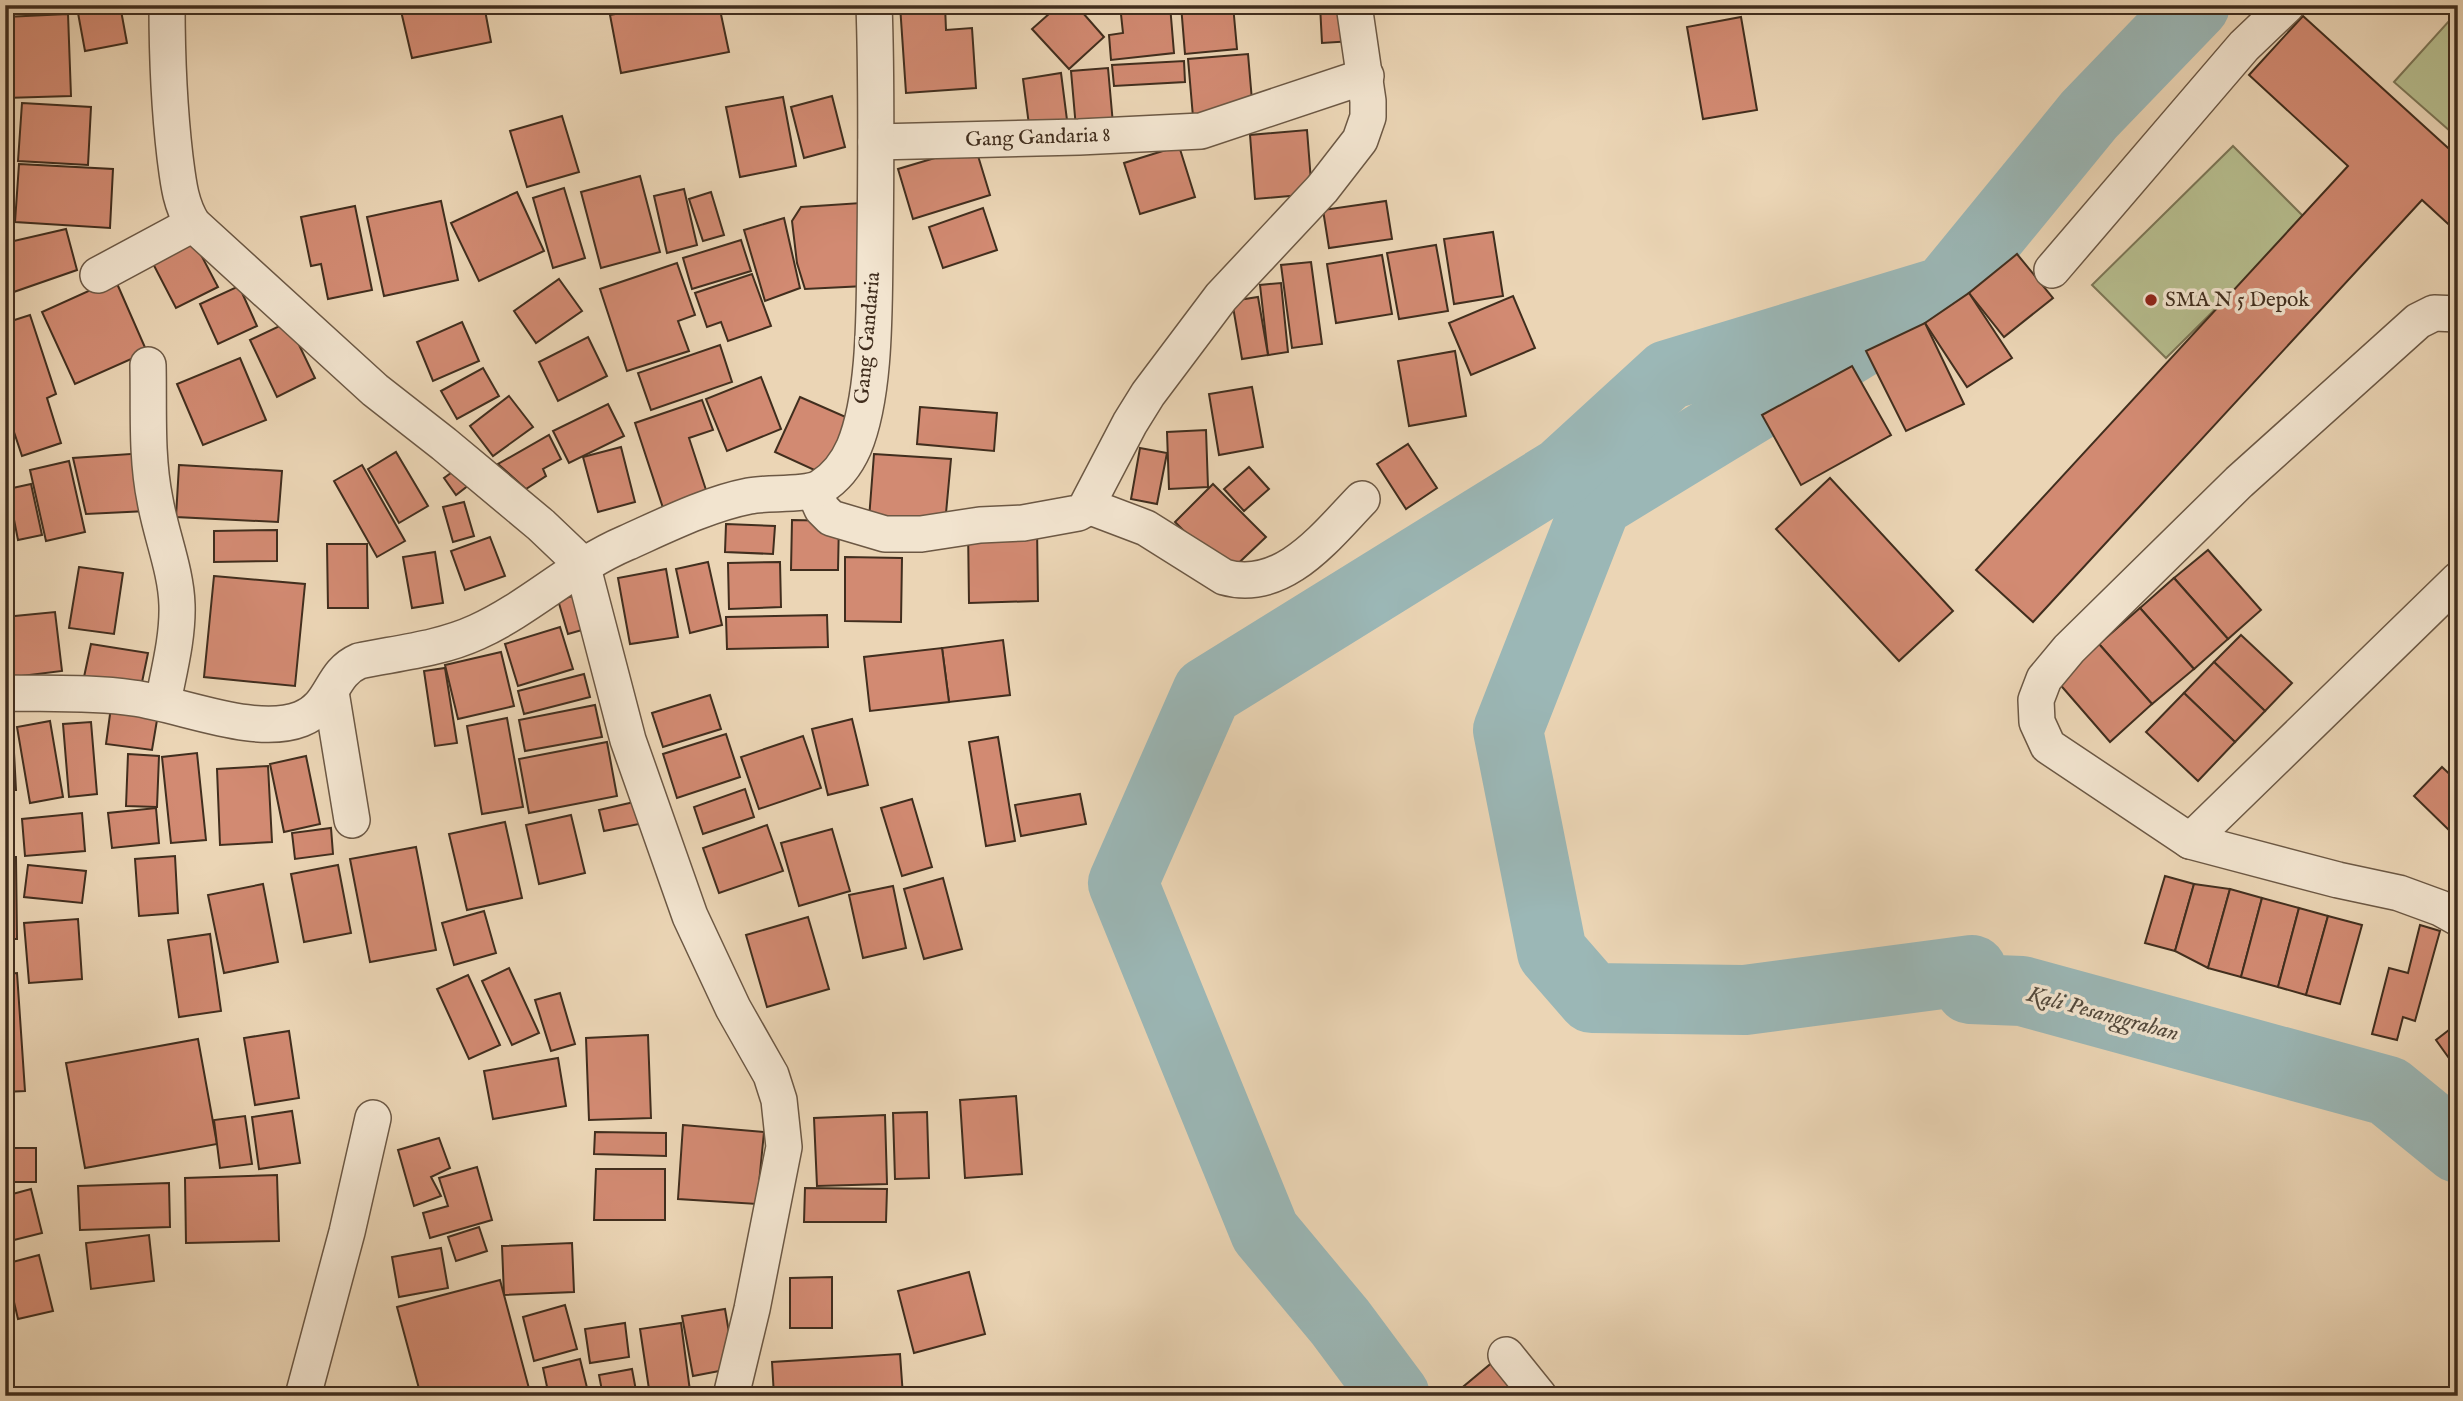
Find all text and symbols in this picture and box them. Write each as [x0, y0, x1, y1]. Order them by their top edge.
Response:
street label: Gang Gandaria 8 [965, 122, 1111, 154]
street label: Gang Gandaria [849, 270, 887, 405]
place label: SMA N 5 Depok [2165, 287, 2310, 314]
marker: SMA N 5 Depok [2143, 292, 2159, 308]
water label: Kali Pesanggrahan [2023, 980, 2182, 1049]

